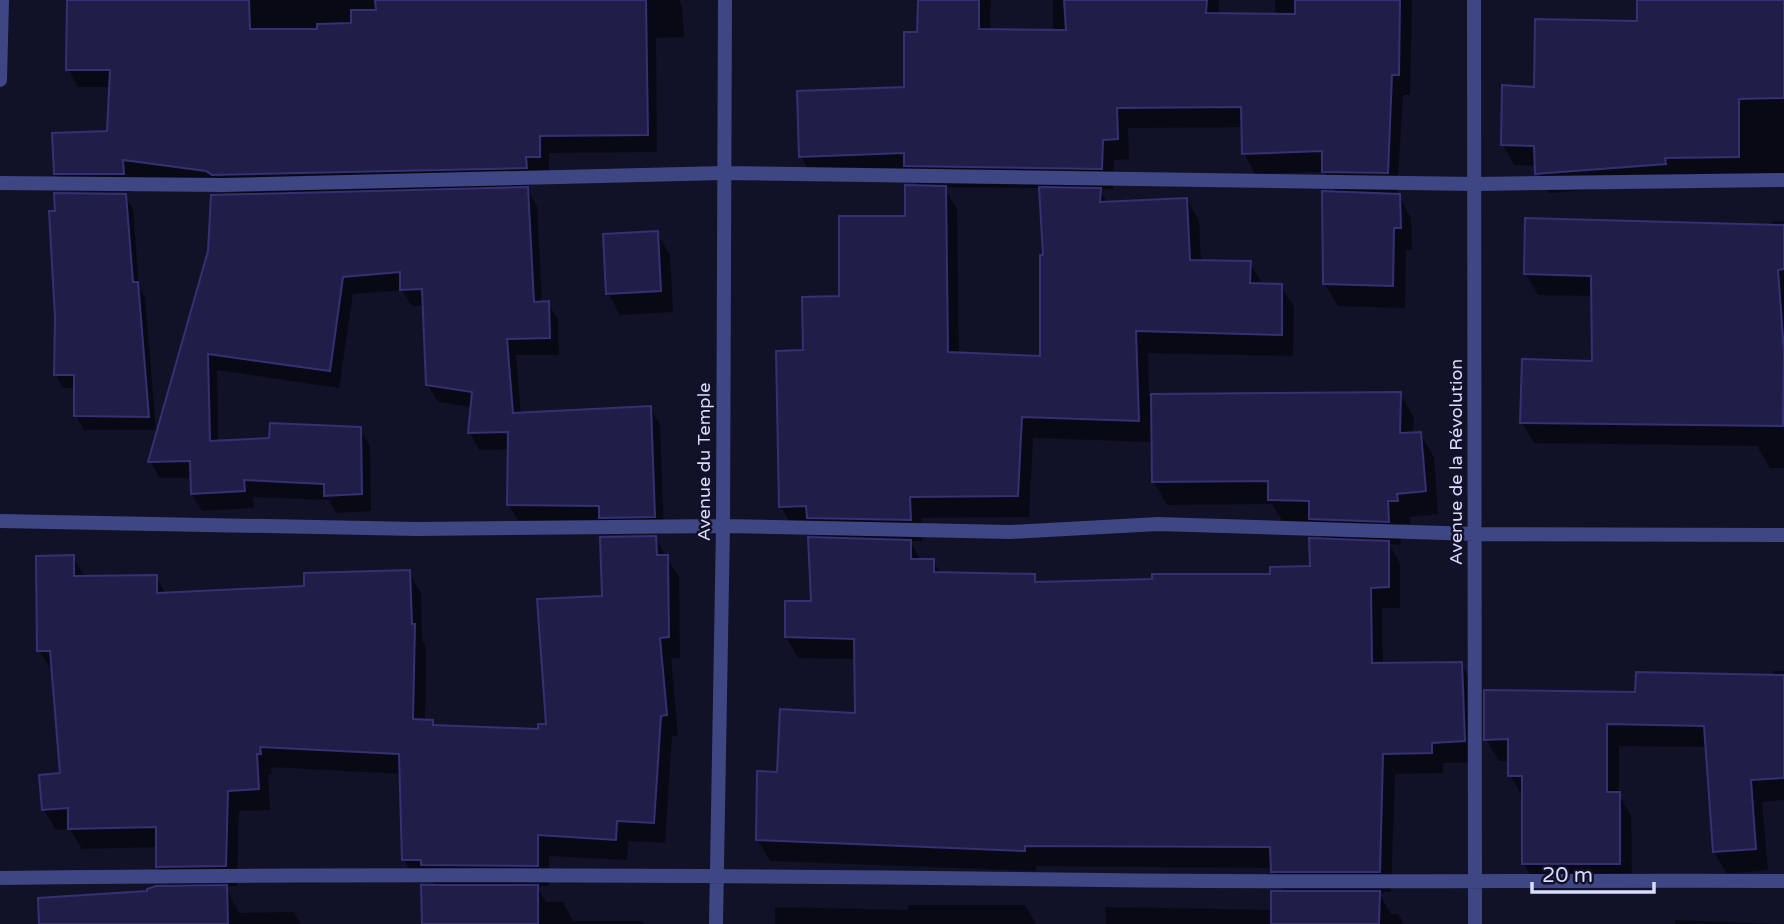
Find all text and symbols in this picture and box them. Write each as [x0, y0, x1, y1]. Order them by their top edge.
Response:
street label: Avenue de la Révolution [1445, 359, 1467, 565]
street label: Avenue du Temple [693, 383, 715, 541]
scale bar [1532, 850, 1654, 894]
text: 20 m [1542, 863, 1593, 888]

